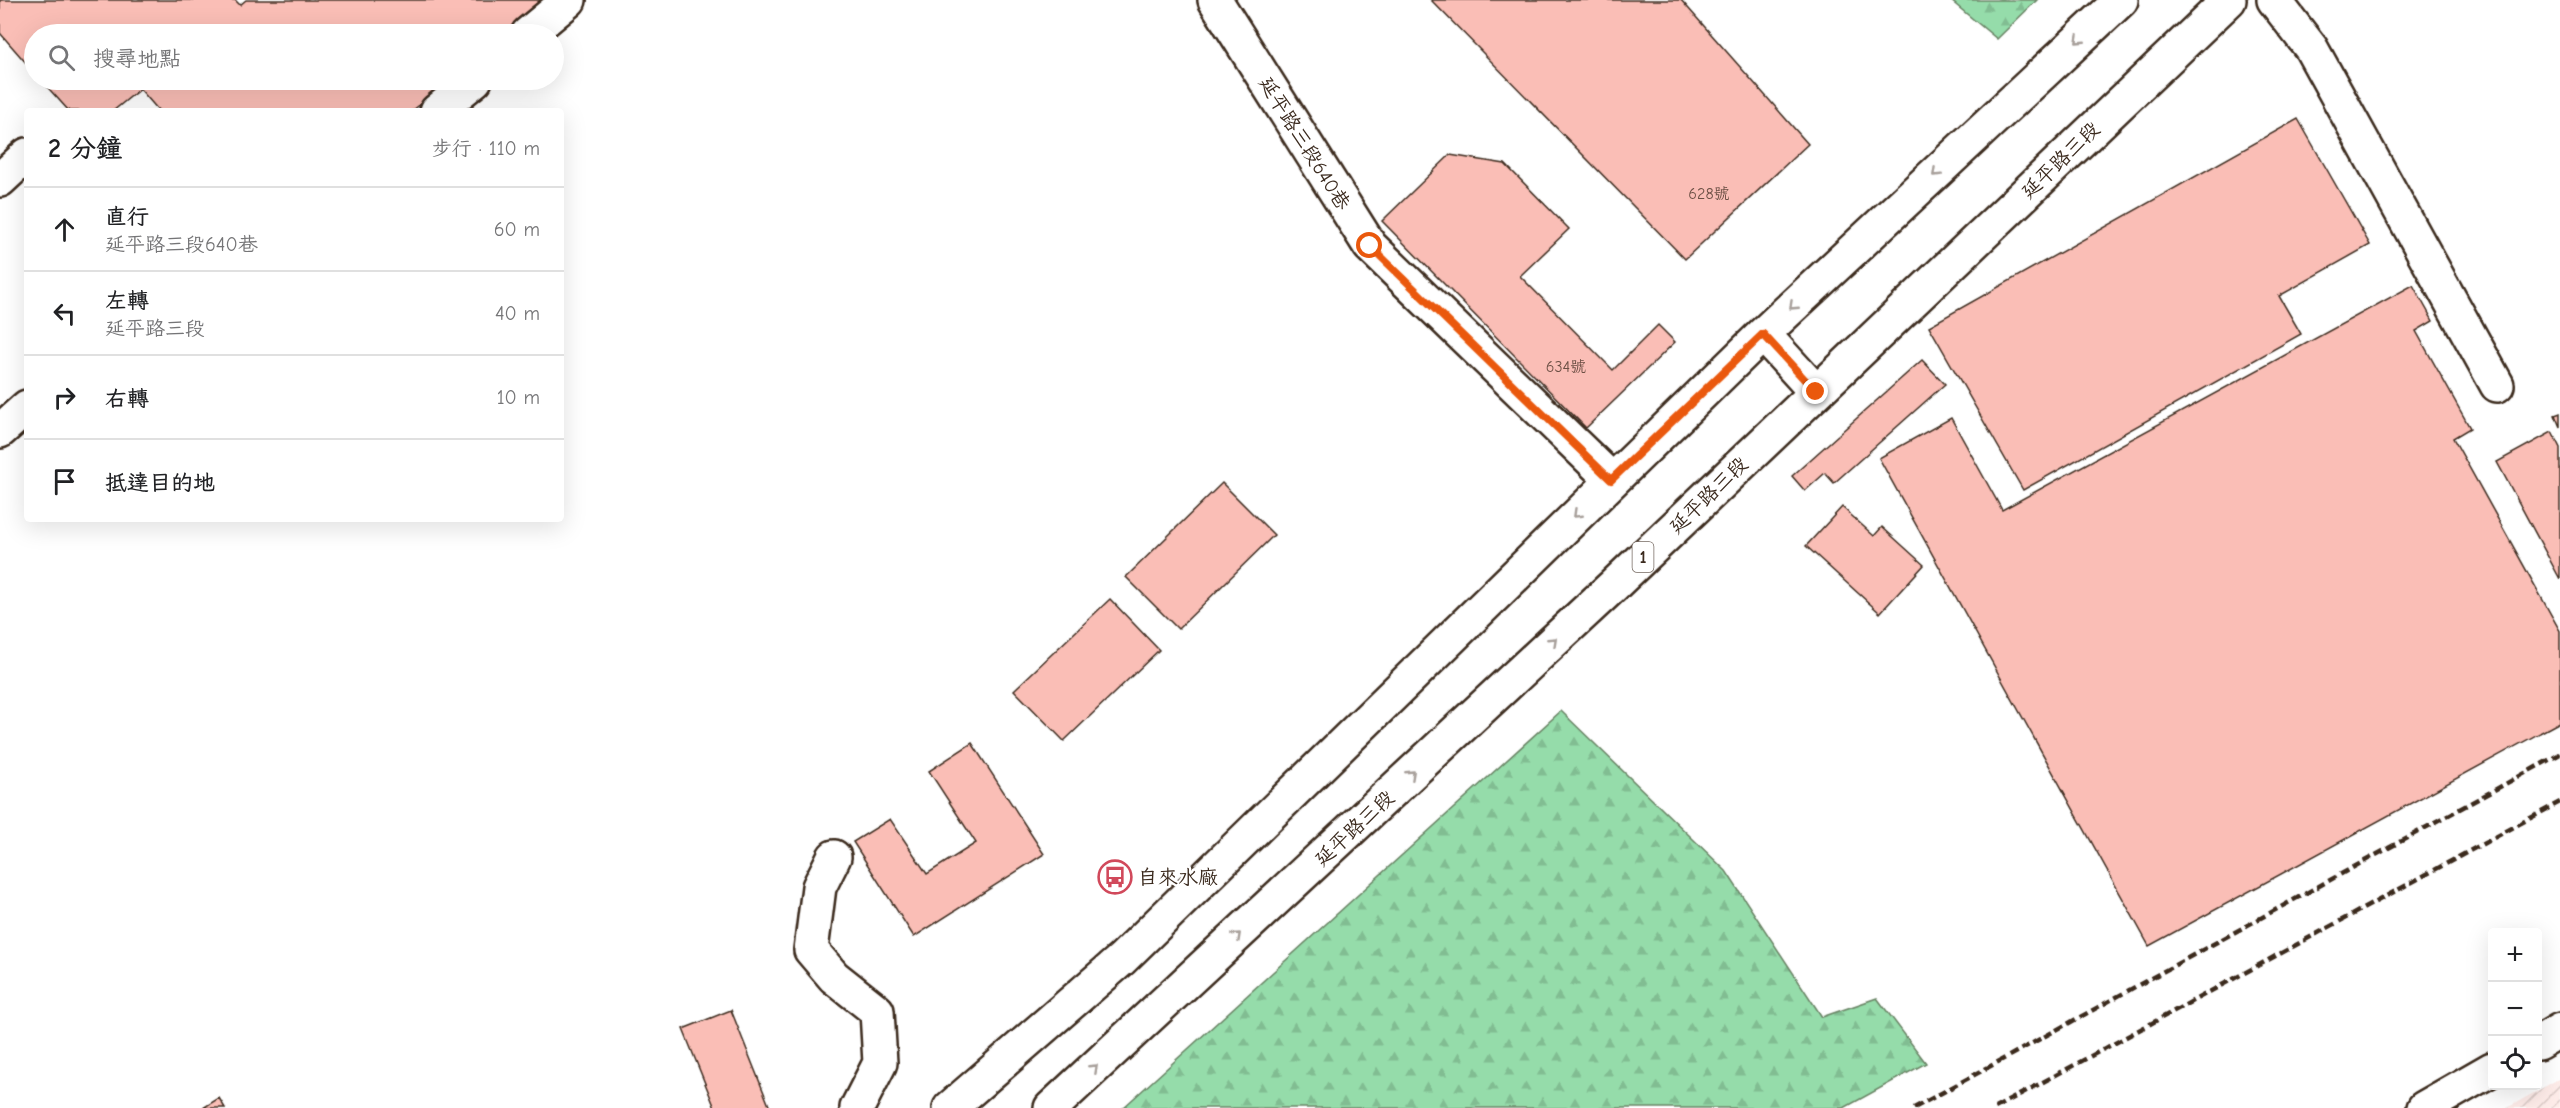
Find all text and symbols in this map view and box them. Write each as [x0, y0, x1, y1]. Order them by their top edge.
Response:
search box [24, 24, 564, 90]
one-way arrow [2075, 33, 2085, 44]
icon: search [45, 41, 78, 74]
text: 搜尋地點 [93, 46, 181, 72]
street label: 延平路三段640巷 [1254, 72, 1355, 215]
street label: 延平路三段 [2016, 117, 2104, 203]
text: 2 分鐘 [48, 134, 122, 164]
text: 步行 · 110 m [432, 137, 540, 160]
one-way arrow [1932, 166, 1943, 177]
house number: 628號 [1688, 185, 1730, 203]
text: 直行 [105, 204, 149, 230]
icon: ahead [48, 213, 81, 246]
text: 60 m [494, 218, 540, 241]
route start [1356, 232, 1382, 258]
text: 延平路三段640巷 [105, 233, 258, 256]
text: 左轉 [105, 288, 149, 314]
icon: left [48, 297, 81, 330]
one-way arrow [1790, 299, 1800, 310]
text: 40 m [495, 302, 540, 325]
text: 延平路三段 [105, 317, 205, 340]
house number: 634號 [1546, 358, 1586, 376]
route end [1802, 378, 1828, 404]
icon: right [48, 381, 81, 414]
text: 右轉 [105, 386, 149, 412]
text: 10 m [497, 386, 540, 409]
street label: 延平路三段 [1664, 452, 1752, 538]
icon: arrive [48, 465, 81, 498]
text: 抵達目的地 [105, 470, 215, 496]
one-way arrow [1573, 506, 1584, 517]
road number: 1 [1632, 542, 1654, 572]
one-way arrow [1546, 638, 1557, 649]
one-way arrow [1404, 770, 1414, 781]
street label: 延平路三段 [1310, 786, 1399, 871]
bus stop icon: 自來水廠 [1097, 859, 1133, 895]
place label: 自來水廠 [1138, 866, 1218, 889]
map controls [2488, 928, 2542, 1090]
button: + [2488, 928, 2542, 982]
one-way arrow [1231, 932, 1241, 943]
button: − [2488, 982, 2542, 1036]
button: locate [2488, 1036, 2542, 1090]
one-way arrow [1087, 1064, 1098, 1075]

